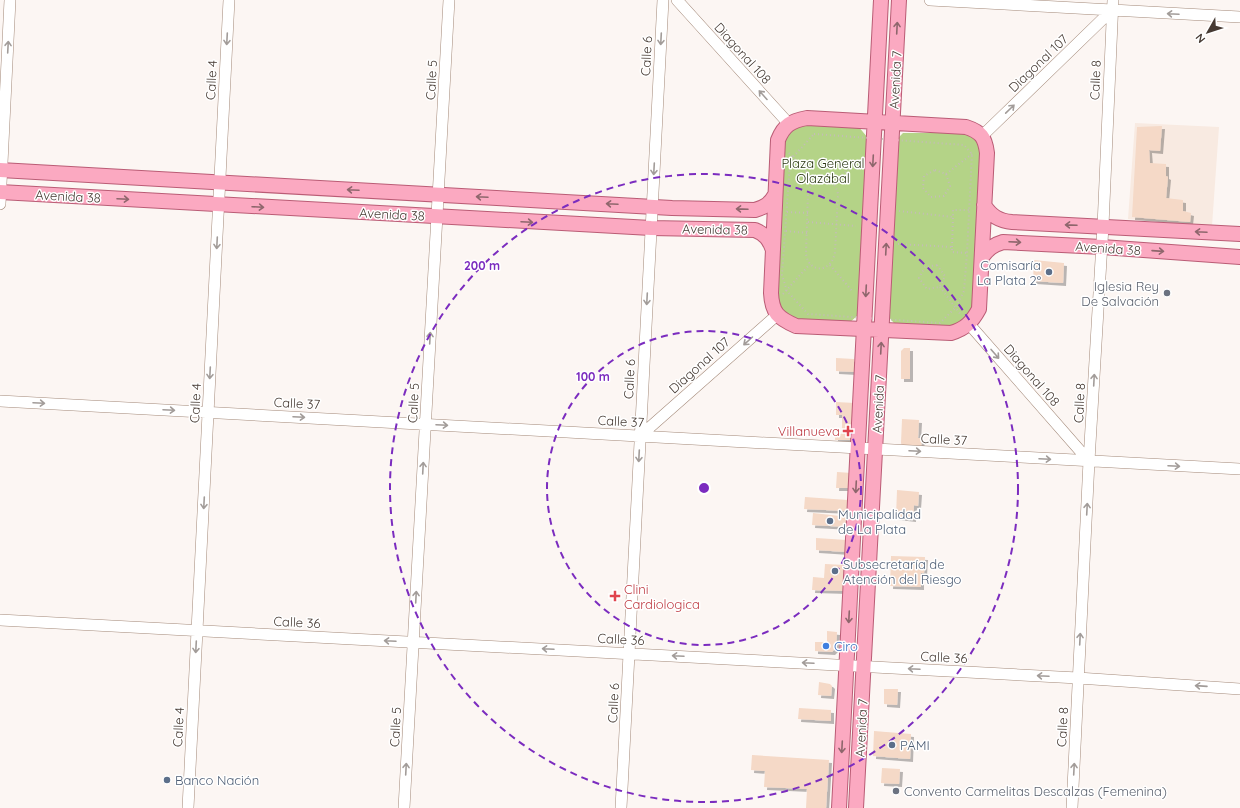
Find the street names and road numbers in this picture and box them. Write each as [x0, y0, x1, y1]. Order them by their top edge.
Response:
street label: Diagonal 108 [711, 19, 775, 87]
street label: Diagonal 107 [1005, 31, 1071, 95]
street label: Calle 6 [637, 36, 655, 76]
street label: Avenida 7 [885, 50, 905, 110]
street label: Calle 4 [202, 59, 220, 100]
street label: Calle 5 [422, 60, 440, 100]
street label: Calle 8 [1086, 60, 1104, 100]
street label: Avenida 38 [35, 186, 101, 206]
street label: Avenida 38 [359, 204, 425, 224]
street label: Avenida 38 [682, 220, 748, 238]
street label: Avenida 38 [1075, 238, 1141, 258]
street label: Diagonal 107 [665, 333, 733, 396]
street label: Diagonal 108 [1001, 341, 1063, 409]
street label: Calle 6 [620, 359, 638, 399]
street label: Avenida 7 [868, 374, 888, 434]
street label: Calle 4 [186, 382, 204, 423]
street label: Calle 5 [404, 383, 422, 423]
street label: Calle 8 [1070, 383, 1088, 423]
street label: Calle 37 [273, 394, 321, 412]
street label: Calle 37 [597, 412, 645, 430]
street label: Calle 37 [920, 430, 968, 448]
street label: Calle 36 [273, 613, 321, 631]
street label: Calle 36 [597, 630, 645, 648]
street label: Calle 36 [920, 648, 968, 666]
street label: Calle 6 [604, 683, 622, 723]
street label: Avenida 7 [851, 698, 871, 758]
street label: Calle 4 [169, 706, 187, 747]
street label: Calle 5 [386, 707, 404, 747]
street label: Calle 8 [1053, 707, 1071, 747]

